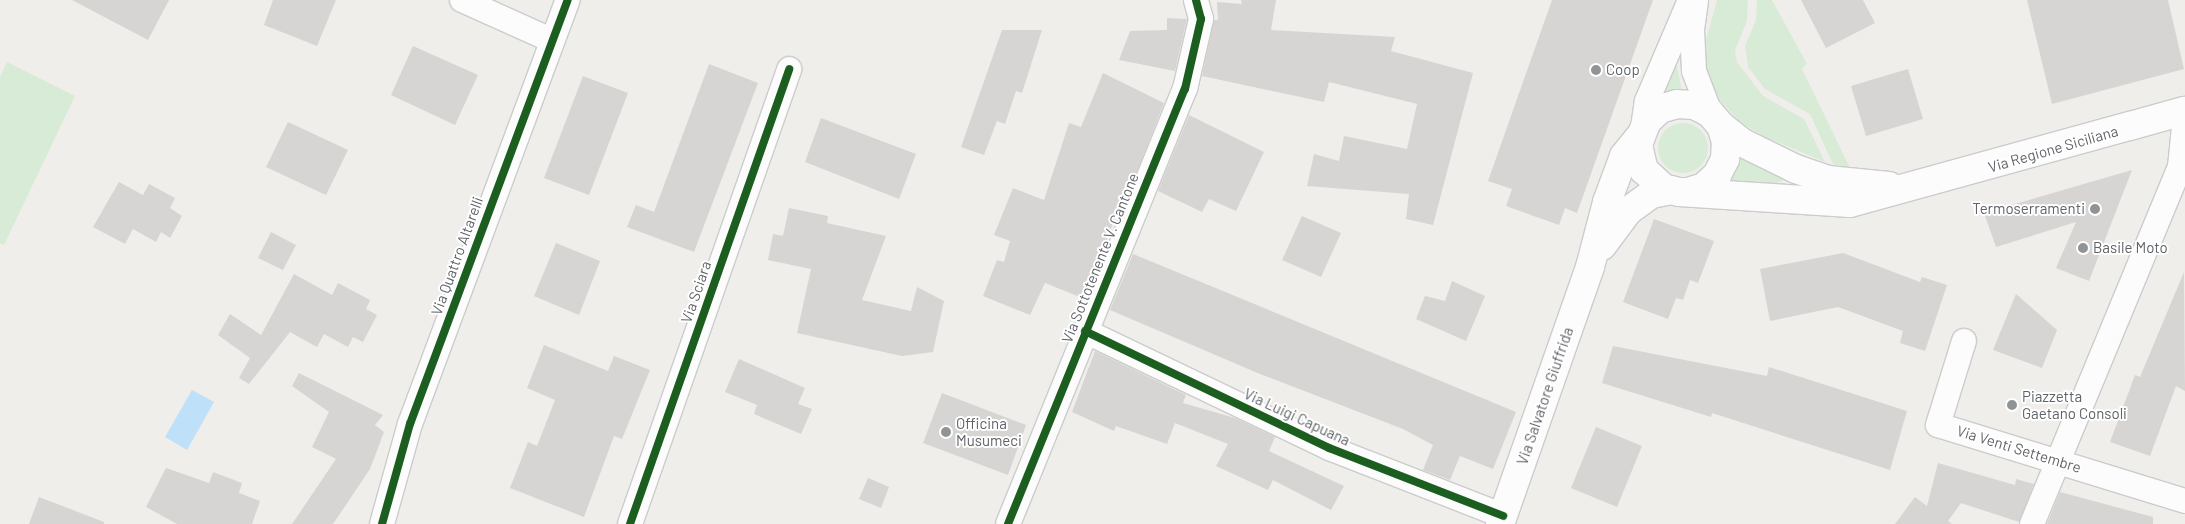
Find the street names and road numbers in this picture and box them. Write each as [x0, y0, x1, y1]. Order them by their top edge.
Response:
street label: Via Regione Siciliana [1986, 122, 2120, 176]
street label: Via Sottotenente V. Cantone [1058, 170, 1142, 346]
street label: Via Quattro Altarelli [427, 194, 487, 318]
street label: Via Sciara [677, 259, 715, 325]
street label: Via Salvatore Giuffrida [1513, 325, 1577, 467]
street label: Via Luigi Capuana [1241, 385, 1353, 449]
street label: Via Venti Settembre [1955, 422, 2083, 476]

